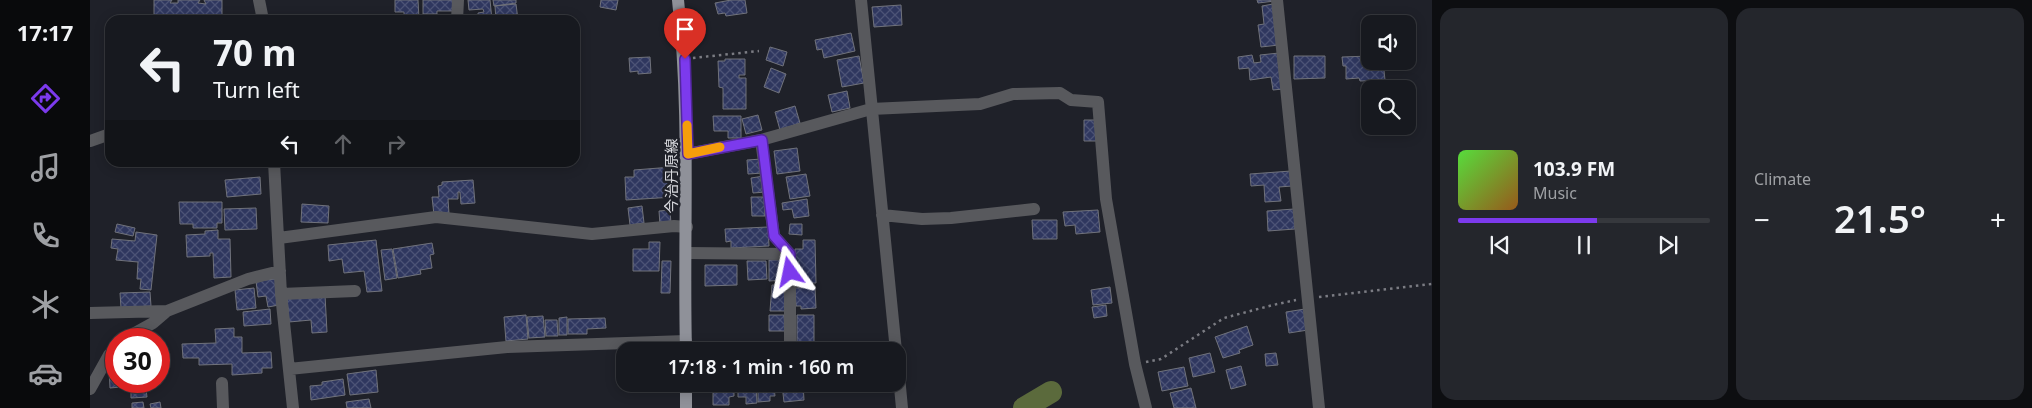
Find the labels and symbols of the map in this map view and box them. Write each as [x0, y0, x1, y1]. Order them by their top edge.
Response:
pin [664, 8, 706, 59]
street label: 今治丹原線 [661, 138, 681, 214]
position arrow [763, 245, 815, 297]
speed limit sign: 30 [105, 328, 170, 393]

